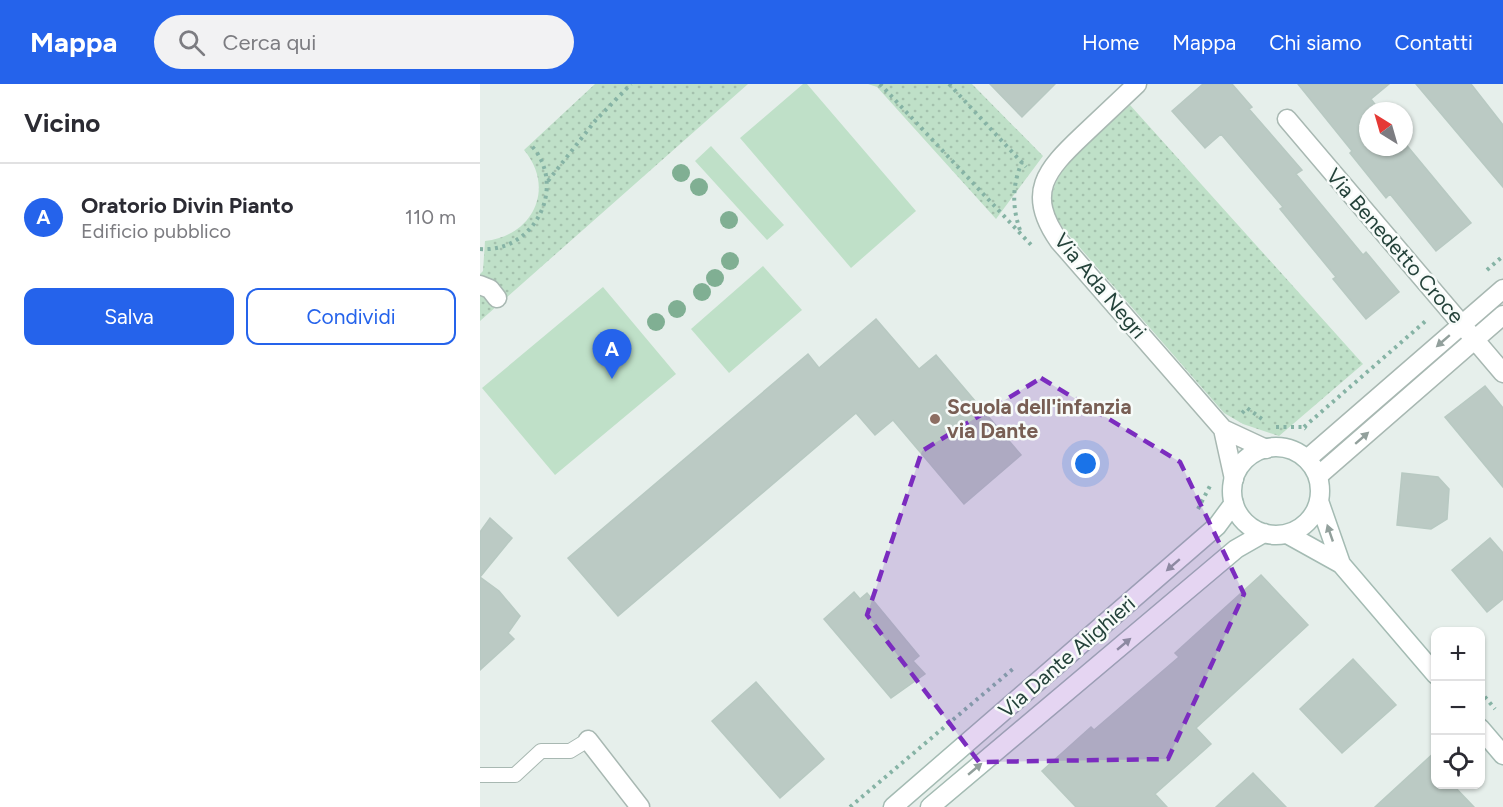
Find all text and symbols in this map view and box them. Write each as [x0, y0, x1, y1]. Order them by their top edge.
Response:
search box [154, 15, 574, 69]
text: Mappa [30, 25, 118, 59]
icon: search [175, 26, 208, 59]
text: Cerca qui [223, 29, 316, 56]
text: Home [1082, 30, 1139, 55]
text: Mappa [1172, 30, 1236, 55]
text: Chi siamo [1269, 30, 1362, 55]
text: Contatti [1395, 30, 1473, 55]
north arrow [1359, 102, 1413, 156]
text: Vicino [24, 107, 100, 139]
street label: Via Benedetto Croce [1321, 163, 1469, 328]
text: Oratorio Divin Pianto [81, 192, 294, 219]
text: A [36, 205, 51, 229]
text: 110 m [405, 205, 456, 229]
text: Edificio pubblico [81, 219, 231, 243]
street label: Via Ada Negri [1049, 228, 1152, 343]
button: Salva [24, 288, 234, 345]
button: Condividi [246, 288, 456, 345]
pin: A [592, 330, 632, 379]
one-way arrow [1436, 334, 1451, 347]
place label: Scuola dell'infanzia via Dante [947, 394, 1132, 443]
marker: Scuola dell'infanzia via Dante [928, 412, 942, 426]
one-way arrow [1354, 432, 1369, 445]
your location [1071, 449, 1100, 478]
one-way arrow [1325, 524, 1335, 542]
one-way arrow [1166, 558, 1181, 571]
street label: Via Dante Alighieri [993, 591, 1140, 723]
map controls [1431, 627, 1485, 789]
button: + [1431, 627, 1485, 681]
one-way arrow [1116, 637, 1132, 650]
button: − [1431, 681, 1485, 735]
button: locate [1431, 735, 1485, 789]
one-way arrow [967, 763, 983, 776]

